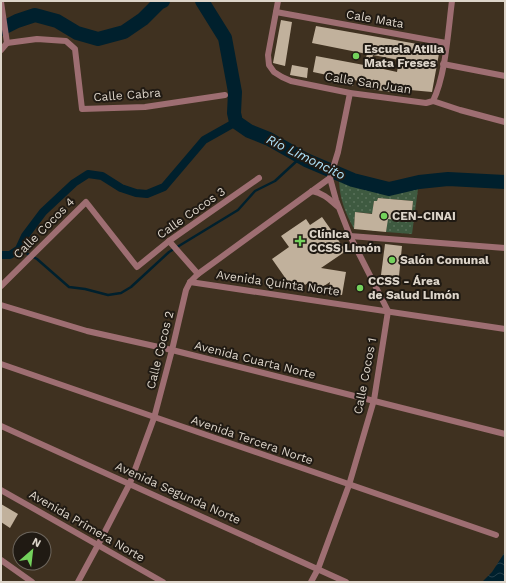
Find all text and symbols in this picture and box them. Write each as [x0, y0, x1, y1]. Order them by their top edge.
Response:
street label: Cale Mata [345, 7, 405, 31]
place label: Escuela Atilia Mata Freses [364, 42, 444, 70]
marker: Escuela Atilia Mata Freses [351, 51, 361, 61]
street label: Calle San Juan [324, 69, 412, 97]
street label: Calle Cabra [93, 86, 161, 104]
water label: Río Limoncito [264, 132, 348, 182]
street label: Calle Cocos 3 [154, 184, 228, 242]
street label: Calle Cocos 4 [11, 195, 77, 261]
place label: CEN-CINAI [392, 209, 456, 223]
marker: CEN-CINAI [379, 211, 389, 221]
place label: Clínica CCSS Limón [309, 227, 381, 255]
marker: Clínica CCSS Limón [294, 235, 306, 247]
place label: Salón Comunal [400, 253, 489, 267]
marker: Salón Comunal [387, 255, 397, 265]
street label: Avenida Quinta Norte [215, 267, 341, 299]
place label: CCSS - Área de Salud Limón [368, 274, 460, 302]
marker: CCSS - Área de Salud Limón [355, 283, 365, 293]
street label: Calle Cocos 2 [144, 309, 176, 391]
street label: Calle Cocos 1 [351, 337, 379, 415]
street label: Avenida Cuarta Norte [193, 338, 317, 382]
street label: Avenida Tercera Norte [189, 413, 315, 467]
street label: Avenida Segunda Norte [113, 459, 243, 527]
street label: Avenida Primera Norte [26, 487, 148, 565]
north arrow [12, 531, 52, 571]

